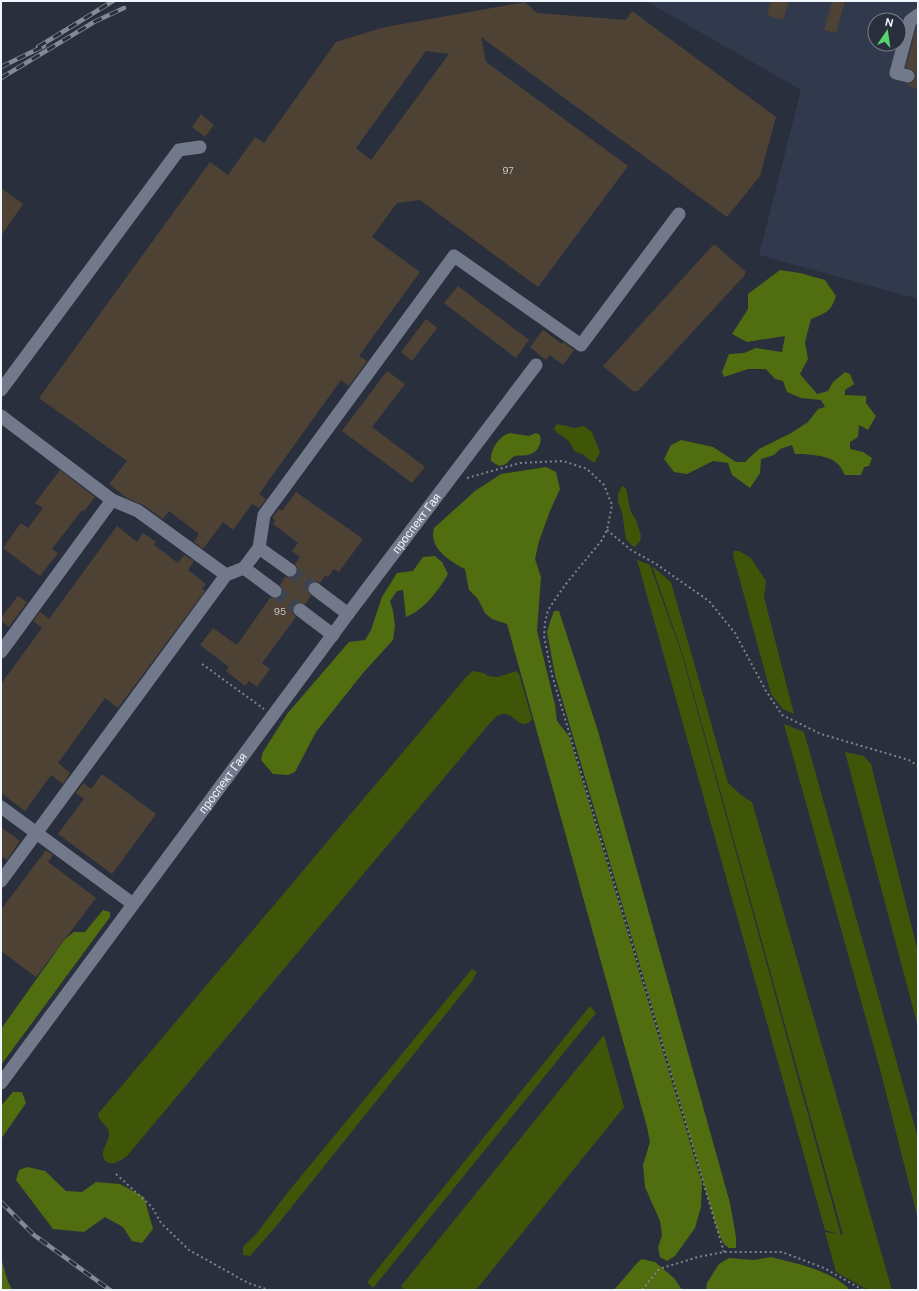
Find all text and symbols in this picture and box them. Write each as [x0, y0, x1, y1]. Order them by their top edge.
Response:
north arrow [867, 12, 907, 52]
text: N [884, 15, 895, 30]
house number: 97 [502, 164, 514, 177]
street label: проспект Гая [388, 490, 445, 557]
house number: 95 [274, 605, 286, 618]
street label: проспект Гая [195, 749, 251, 817]

